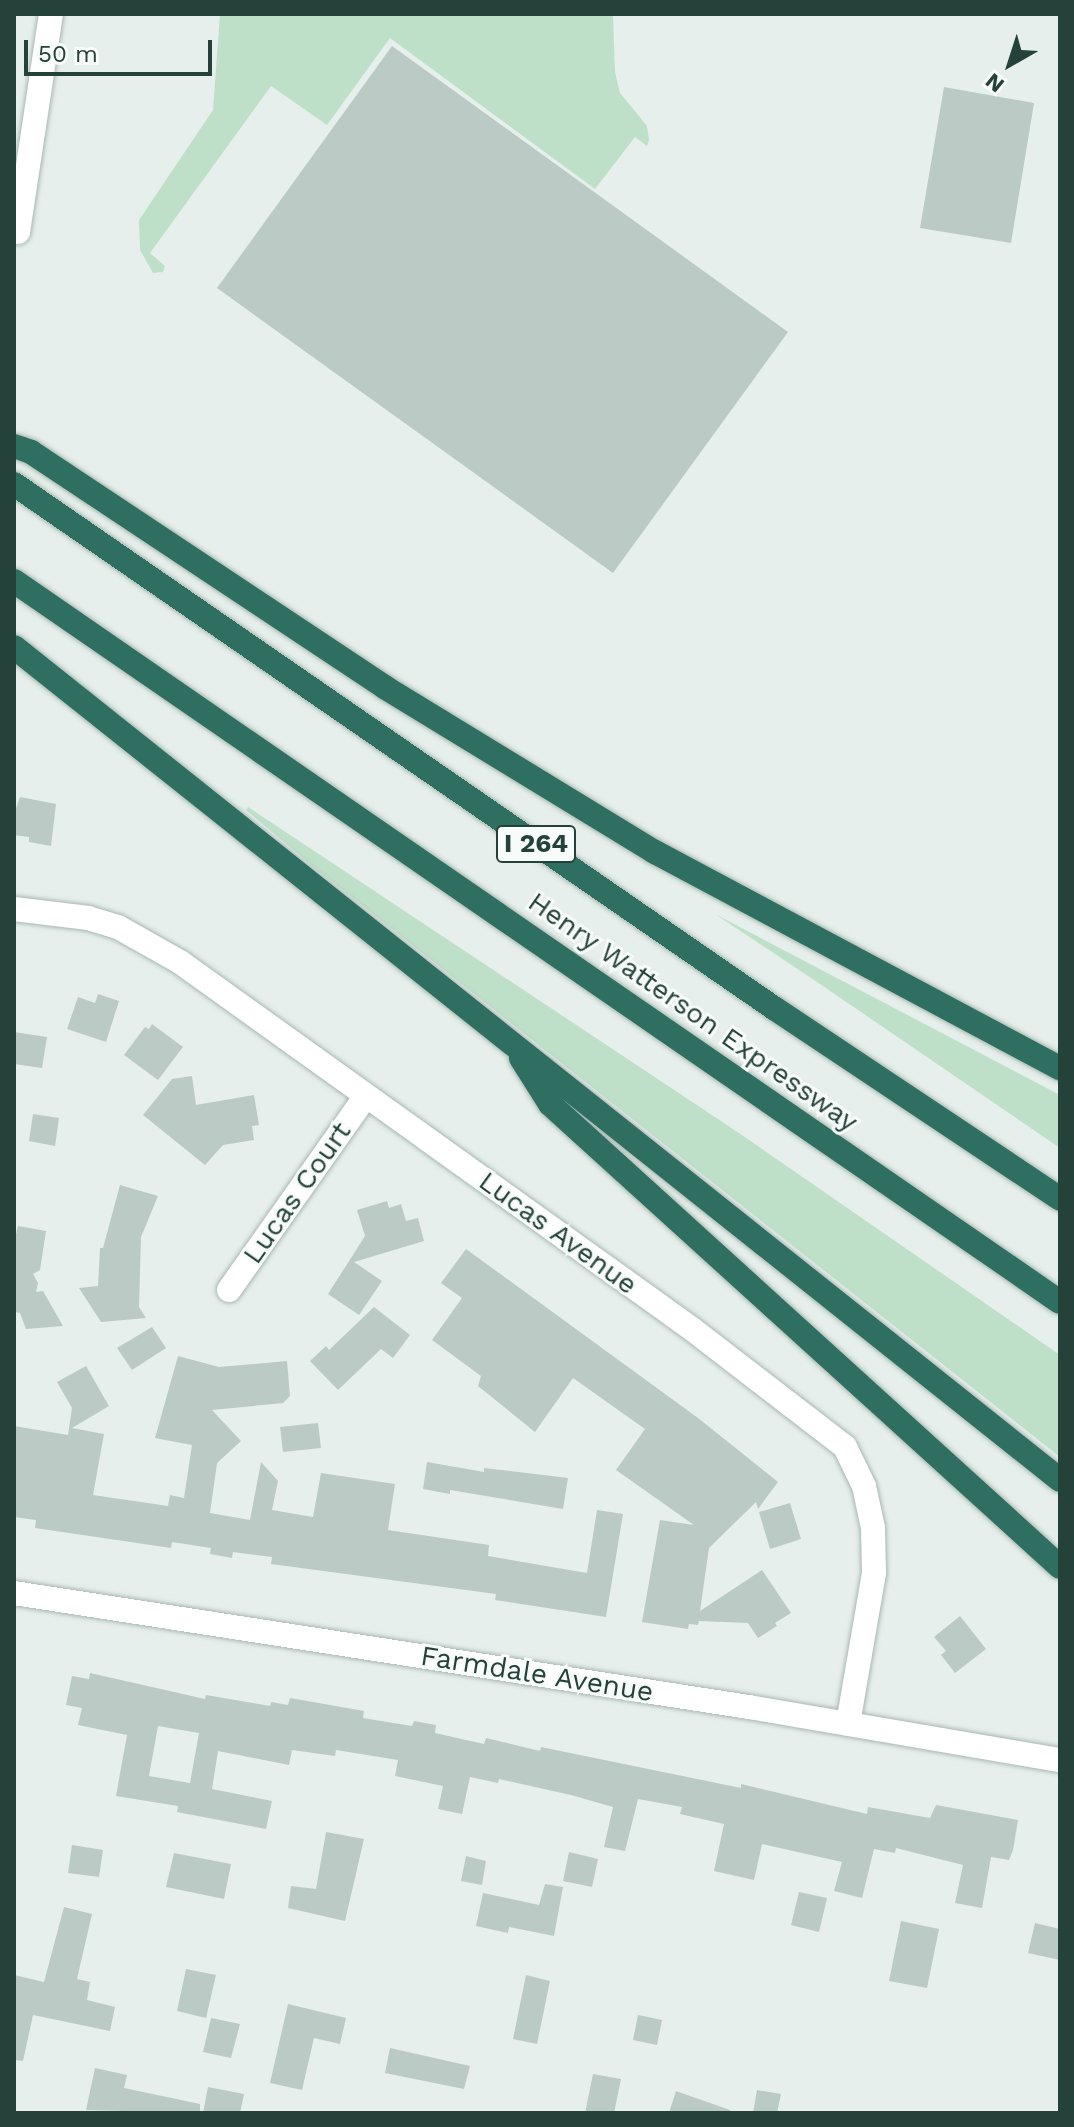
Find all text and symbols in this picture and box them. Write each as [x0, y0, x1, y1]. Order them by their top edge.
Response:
scale bar [28, 24, 216, 74]
north arrow [970, 24, 1050, 104]
text: 50 m [38, 40, 98, 68]
text: N [980, 68, 1009, 98]
road number: I 264 [494, 822, 578, 866]
street label: Henry Watterson Expressway [521, 885, 865, 1139]
street label: Lucas Court [236, 1116, 358, 1270]
street label: Lucas Avenue [472, 1164, 644, 1302]
street label: Farmdale Avenue [418, 1639, 656, 1709]

